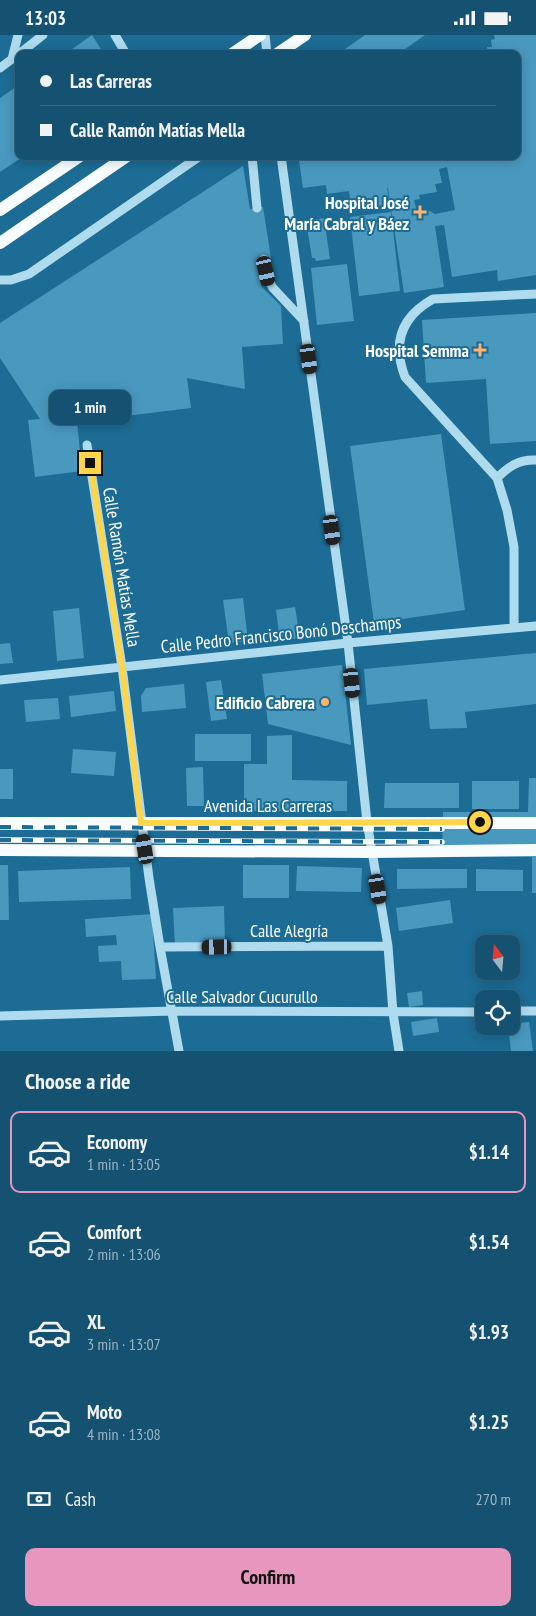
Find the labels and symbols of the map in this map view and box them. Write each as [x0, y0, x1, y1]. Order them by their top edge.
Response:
place label: Hospital José María Cabral y Báez [284, 191, 409, 235]
marker: Hospital José María Cabral y Báez [413, 205, 427, 219]
car [255, 255, 276, 287]
place label: Hospital Semma [365, 339, 469, 362]
car [299, 343, 318, 375]
marker: Hospital Semma [473, 343, 487, 357]
callout: 1 min [49, 391, 131, 425]
route end [79, 452, 101, 474]
street label: Calle Ramón Matías Mella [98, 486, 146, 648]
car [322, 514, 341, 546]
street label: Calle Pedro Francisco Bonó Deschamps [160, 610, 402, 658]
car [342, 667, 361, 699]
place label: Edificio Cabrera [216, 691, 315, 714]
marker: Edificio Cabrera [319, 696, 331, 708]
street label: Avenida Las Carreras [204, 794, 332, 817]
route start [469, 811, 491, 833]
car [135, 833, 154, 865]
car [368, 873, 387, 905]
street label: Calle Alegría [250, 919, 328, 942]
north arrow [475, 935, 520, 980]
car [201, 939, 232, 955]
street label: Calle Salvador Cucurullo [166, 985, 318, 1008]

